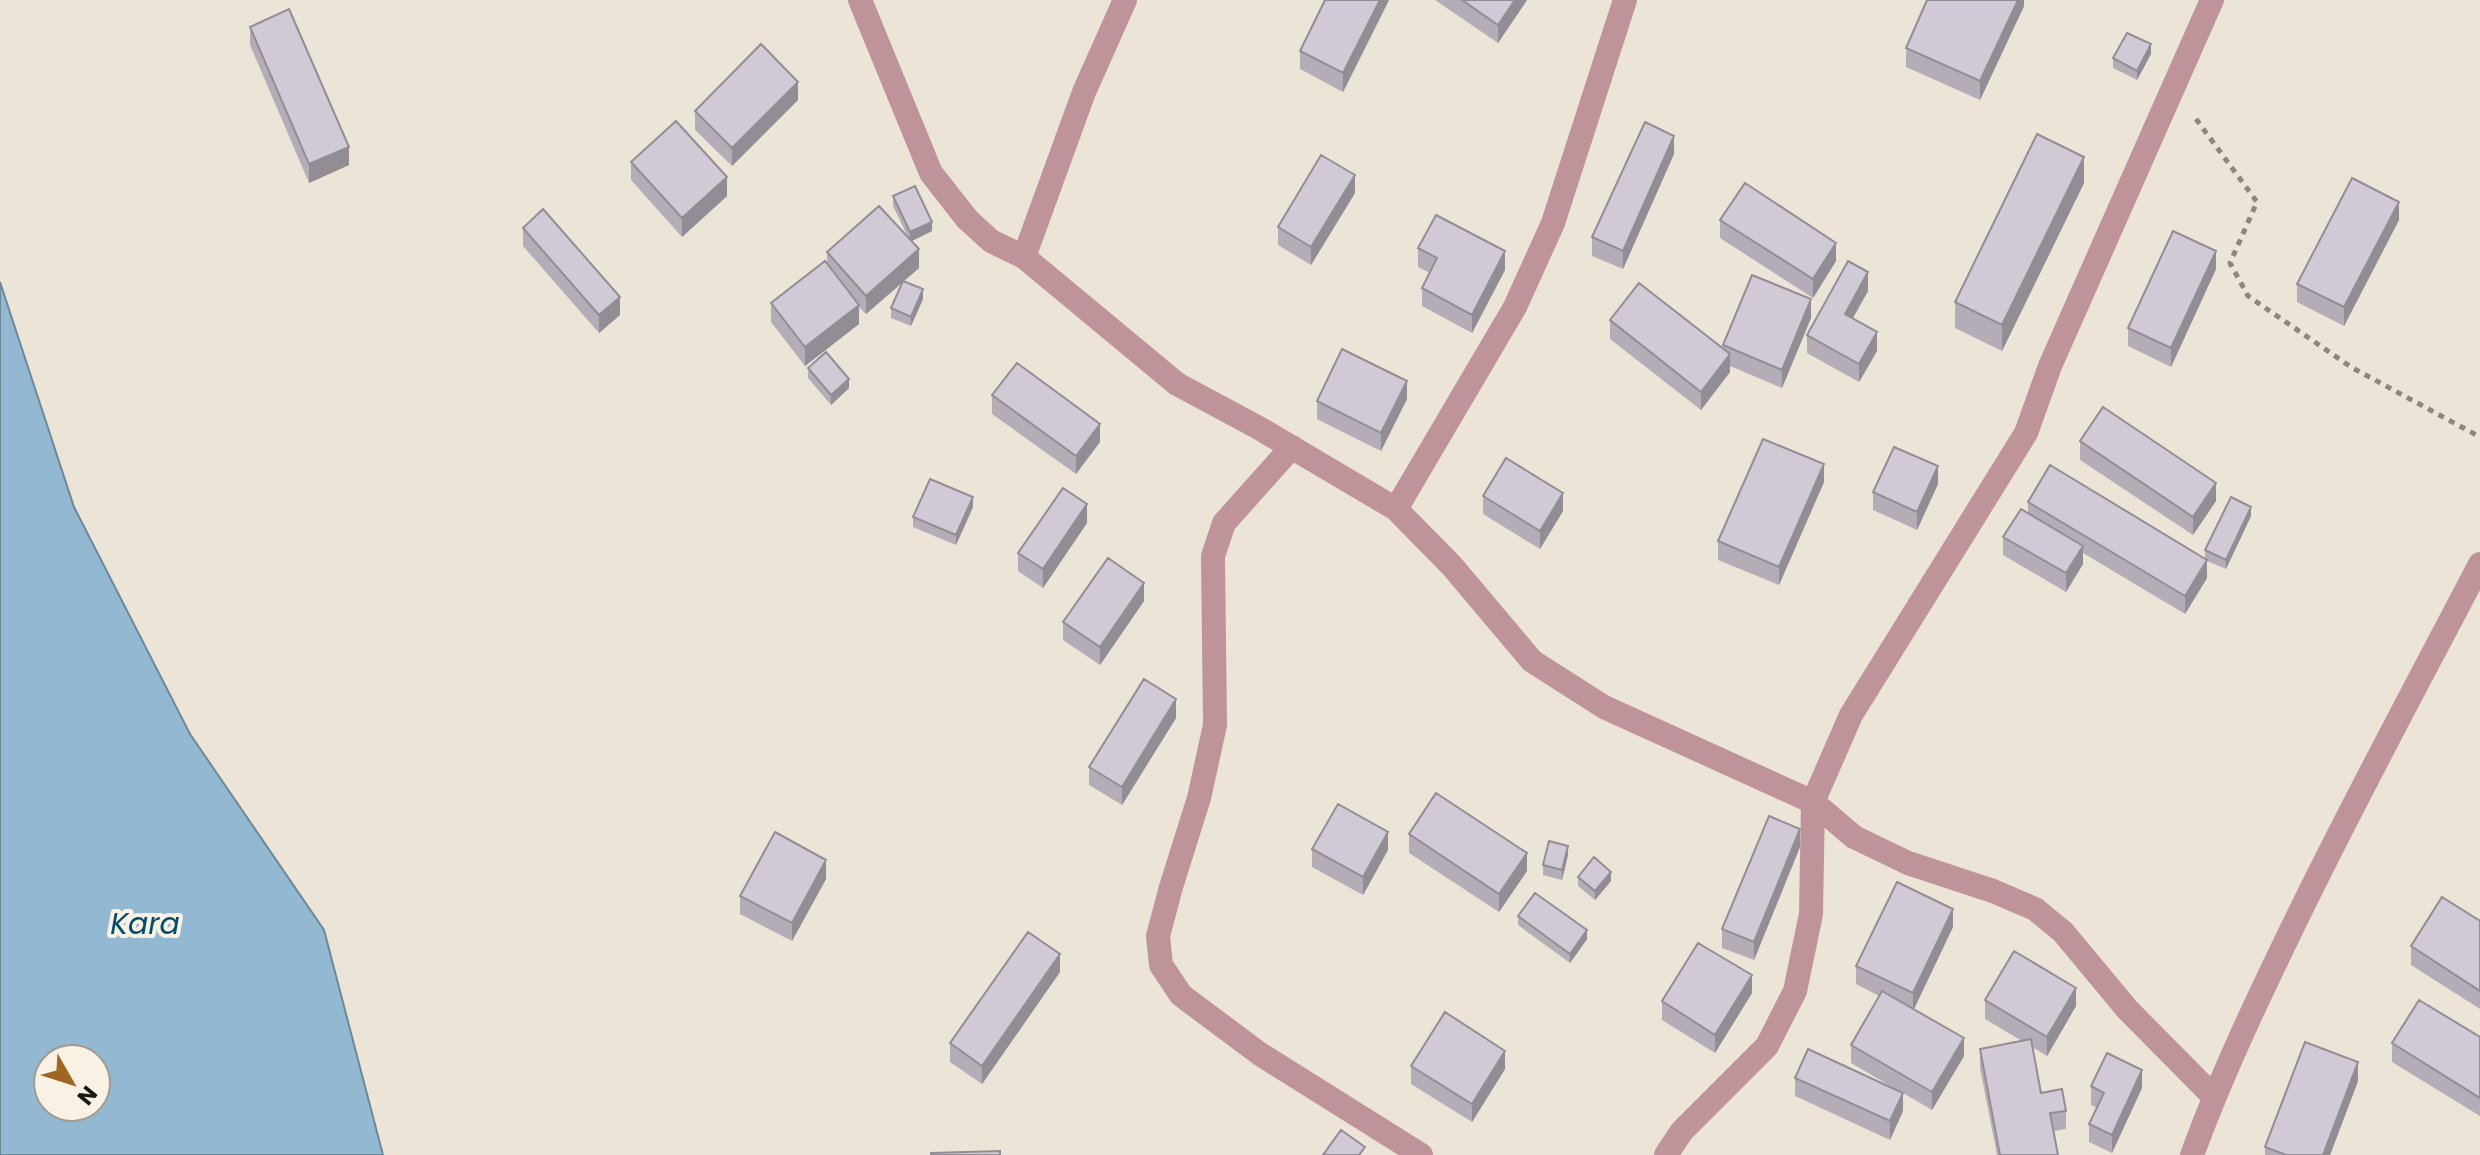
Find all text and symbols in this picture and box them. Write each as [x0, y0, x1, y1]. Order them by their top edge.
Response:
water label: Kara [110, 902, 180, 945]
north arrow [32, 1043, 112, 1123]
text: N [70, 1079, 104, 1111]

